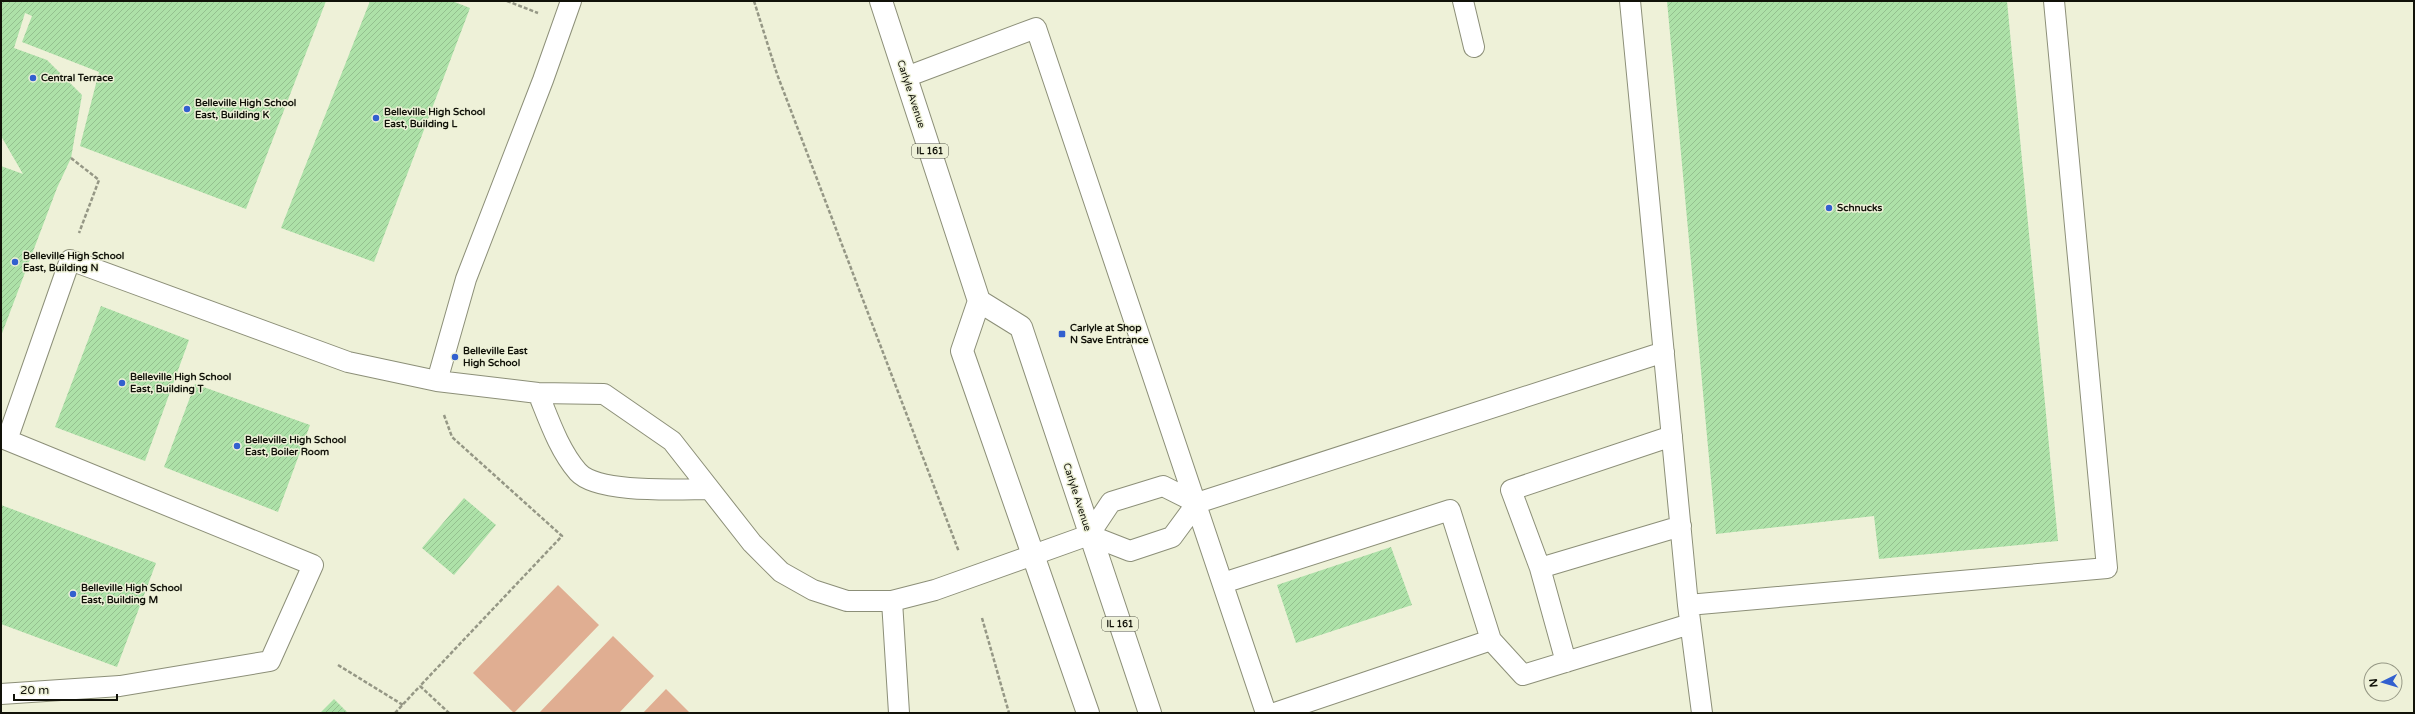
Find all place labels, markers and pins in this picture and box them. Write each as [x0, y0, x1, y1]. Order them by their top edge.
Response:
place label: Central Terrace [41, 72, 113, 84]
marker: Central Terrace [28, 73, 38, 83]
place label: Belleville High School East, Building K [195, 97, 296, 121]
marker: Belleville High School East, Building K [182, 104, 192, 114]
place label: Belleville High School East, Building L [384, 106, 485, 130]
marker: Belleville High School East, Building L [371, 113, 381, 123]
place label: Schnucks [1837, 202, 1882, 214]
marker: Schnucks [1824, 203, 1834, 213]
place label: Belleville High School East, Building N [23, 250, 124, 274]
marker: Belleville High School East, Building N [10, 257, 20, 267]
place label: Carlyle at Shop N Save Entrance [1070, 322, 1149, 346]
marker: Carlyle at Shop N Save Entrance [1057, 329, 1067, 339]
place label: Belleville East High School [463, 345, 528, 369]
marker: Belleville East High School [450, 352, 460, 362]
place label: Belleville High School East, Building T [130, 371, 231, 395]
marker: Belleville High School East, Building T [117, 378, 127, 388]
place label: Belleville High School East, Boiler Room [245, 434, 346, 458]
marker: Belleville High School East, Boiler Room [232, 441, 242, 451]
place label: Belleville High School East, Building M [81, 582, 182, 606]
marker: Belleville High School East, Building M [68, 589, 78, 599]

